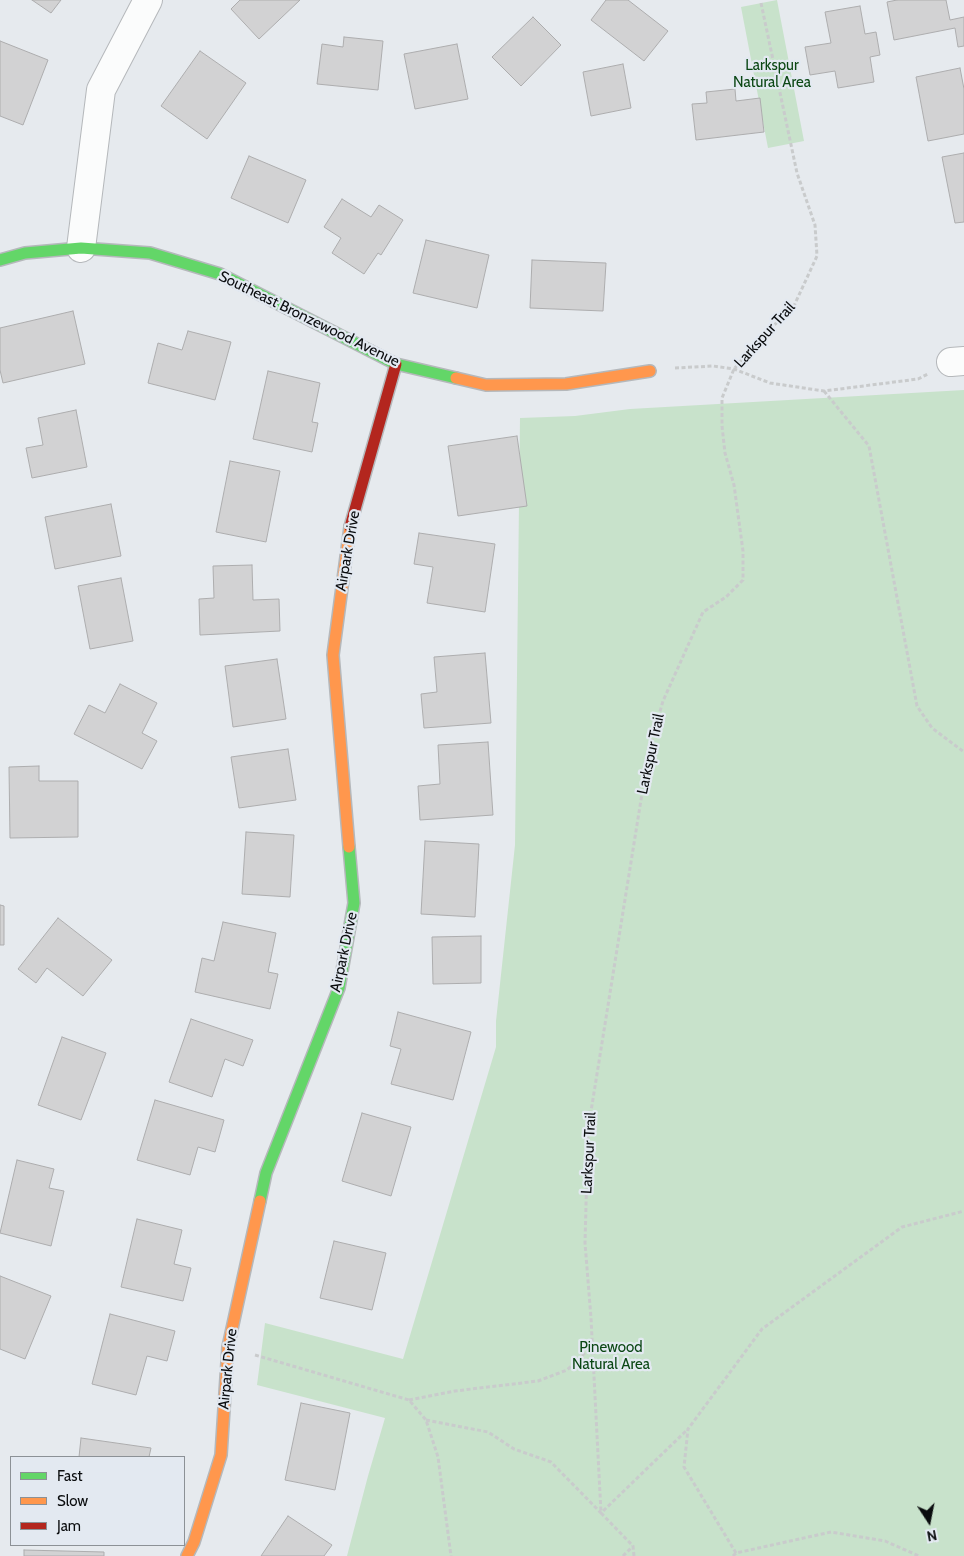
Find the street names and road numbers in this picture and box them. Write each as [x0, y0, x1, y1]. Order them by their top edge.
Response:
street label: Southeast Bronzewood Avenue [216, 267, 402, 371]
street label: Larkspur Trail [731, 299, 799, 371]
street label: Airpark Drive [332, 509, 364, 593]
street label: Larkspur Trail [634, 712, 668, 796]
street label: Airpark Drive [327, 910, 361, 994]
street label: Larkspur Trail [578, 1112, 600, 1194]
street label: Airpark Drive [215, 1328, 241, 1410]

